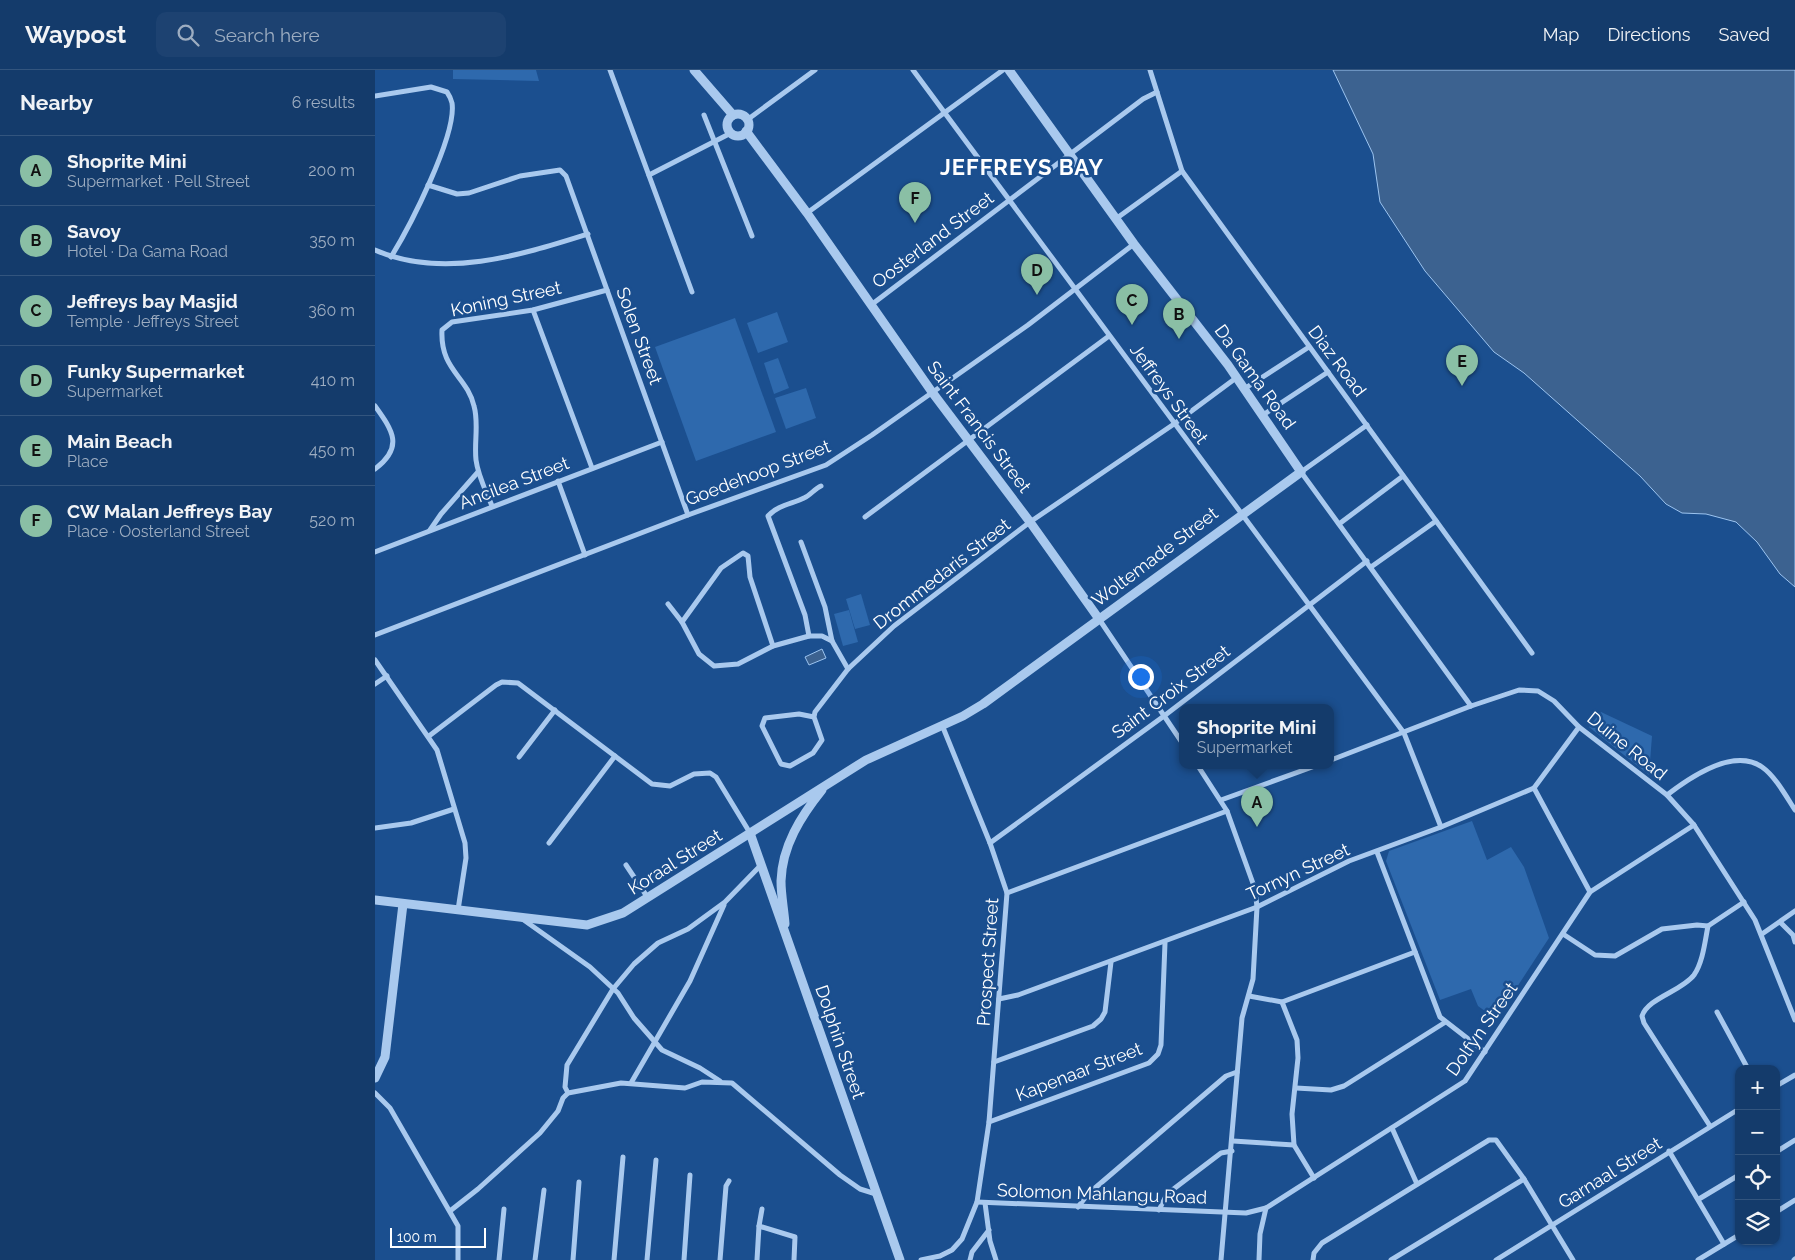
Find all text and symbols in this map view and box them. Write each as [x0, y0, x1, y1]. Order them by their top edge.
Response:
search box [156, 12, 506, 57]
text: Waypost [25, 20, 126, 49]
icon: search [174, 21, 202, 49]
text: Search here [214, 24, 320, 46]
text: Map [1543, 24, 1579, 45]
text: Directions [1607, 24, 1691, 45]
text: Saved [1719, 24, 1770, 45]
text: Nearby [20, 90, 93, 115]
text: 6 results [292, 93, 355, 112]
text: Shoprite Mini [67, 150, 187, 172]
district label: JEFFREYS BAY [940, 154, 1104, 180]
text: A [31, 161, 41, 180]
text: 200 m [308, 161, 355, 180]
text: Supermarket · Pell Street [67, 172, 250, 191]
pin: F [899, 182, 931, 223]
street label: Oosterland Street [868, 187, 998, 292]
text: Savoy [67, 220, 121, 242]
text: B [31, 231, 41, 250]
text: 350 m [309, 231, 355, 250]
text: Hotel · Da Gama Road [67, 242, 228, 261]
pin: D [1021, 254, 1053, 295]
street label: Koning Street [449, 277, 563, 320]
street label: Solen Street [612, 284, 667, 387]
pin: C [1116, 284, 1148, 325]
text: Jeffreys bay Masjid [67, 290, 238, 312]
pin: B [1163, 298, 1195, 339]
text: C [31, 301, 41, 320]
text: 360 m [308, 301, 355, 320]
text: Temple · Jeffreys Street [67, 312, 239, 331]
street label: Da Gama Road [1210, 320, 1300, 433]
street label: Diaz Road [1304, 321, 1371, 400]
street label: Jeffreys Street [1126, 340, 1213, 448]
pin: E [1446, 345, 1478, 386]
street label: Saint Francis Street [923, 357, 1036, 497]
text: Funky Supermarket [67, 360, 245, 382]
text: D [30, 371, 42, 390]
text: 410 m [311, 371, 355, 390]
text: Supermarket [67, 382, 163, 401]
text: Main Beach [67, 430, 173, 452]
street label: Goedehoop Street [682, 435, 833, 510]
text: E [31, 441, 41, 460]
text: 450 m [309, 441, 355, 460]
text: Place [67, 452, 108, 471]
street label: Ancilea Street [456, 452, 572, 513]
text: CW Malan Jeffreys Bay [67, 500, 272, 522]
street label: Woltemade Street [1088, 502, 1222, 611]
text: F [31, 511, 41, 530]
text: 520 m [309, 511, 355, 530]
street label: Drommedaris Street [869, 514, 1014, 634]
text: Place · Oosterland Street [67, 522, 250, 541]
street label: Saint Croix Street [1108, 640, 1234, 743]
your location [1128, 664, 1154, 690]
popup [1179, 704, 1334, 769]
street label: Duine Road [1583, 707, 1671, 784]
text: Shoprite Mini [1197, 716, 1316, 738]
text: Supermarket [1197, 738, 1293, 757]
pin: A [1241, 786, 1273, 827]
street label: Koraal Street [624, 824, 725, 899]
street label: Tornyn Street [1243, 839, 1353, 905]
street label: Prospect Street [973, 897, 1002, 1027]
street label: Dolfyn Street [1442, 978, 1522, 1079]
street label: Dolphin Street [811, 982, 870, 1102]
street label: Kapenaar Street [1013, 1038, 1145, 1105]
map controls [1735, 1065, 1780, 1245]
button: + [1735, 1065, 1780, 1110]
button: − [1735, 1110, 1780, 1155]
street label: Garnaal Street [1554, 1132, 1665, 1213]
button: locate [1735, 1155, 1780, 1200]
street label: Solomon Mahlangu Road [997, 1179, 1207, 1208]
button: layers [1735, 1200, 1780, 1245]
scale bar [390, 1225, 486, 1248]
text: 100 m [397, 1229, 437, 1245]

